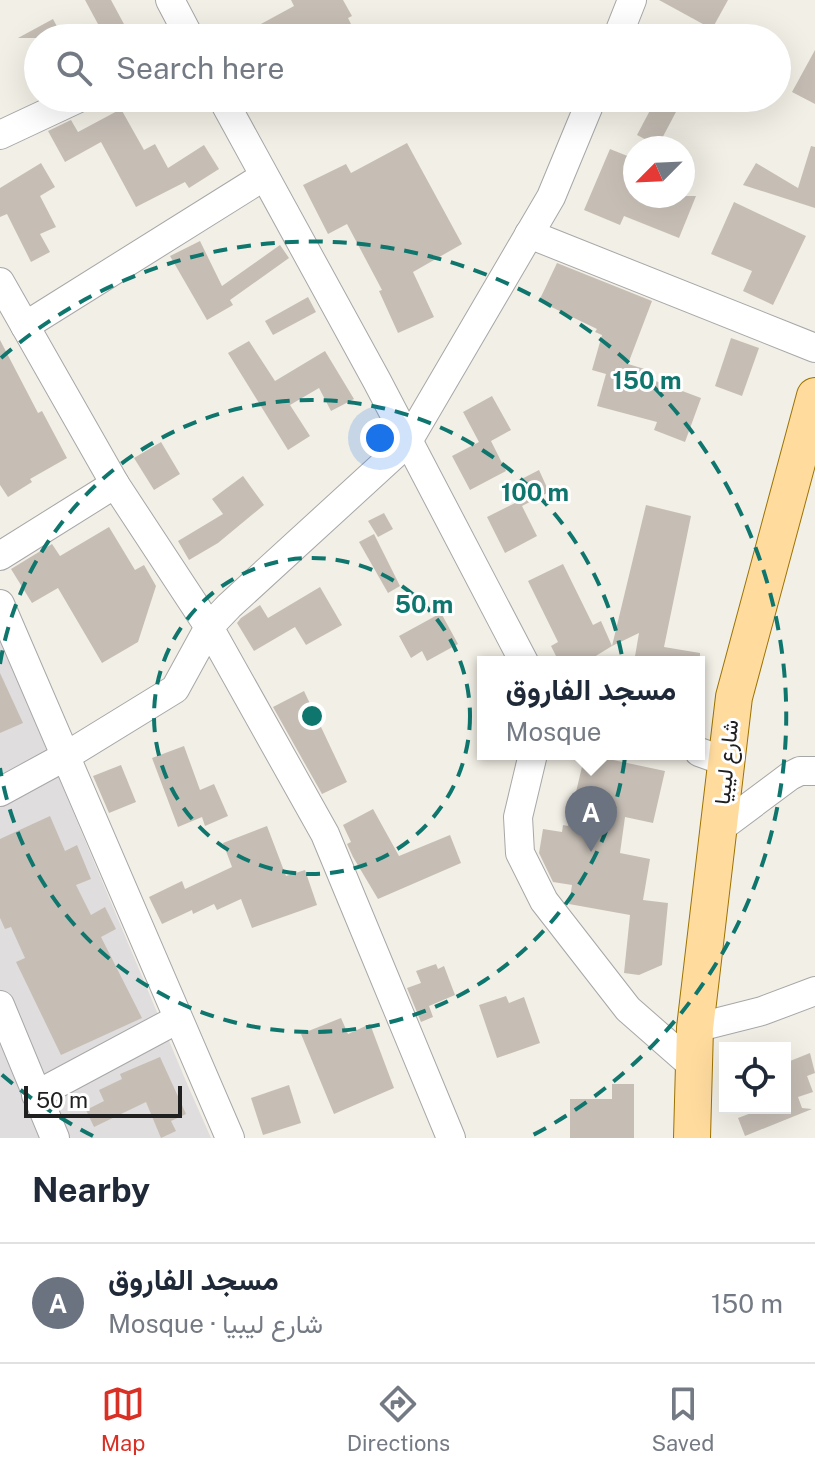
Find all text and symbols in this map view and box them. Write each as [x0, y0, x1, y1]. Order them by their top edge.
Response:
search box [24, 24, 791, 112]
icon: search [52, 46, 96, 90]
text: Search here [116, 50, 284, 86]
north arrow [623, 136, 695, 208]
text: 150 m [613, 366, 681, 394]
your location [360, 418, 400, 458]
text: 100 m [501, 478, 569, 506]
text: 50 m [395, 590, 453, 618]
popup [477, 656, 705, 760]
text: مسجد الفاروق [506, 671, 676, 707]
centre of rings [298, 702, 326, 730]
text: Mosque [506, 716, 602, 747]
street label: شارع ليبيا [709, 718, 745, 806]
pin: A [565, 786, 617, 852]
map controls [719, 1042, 791, 1114]
button: locate [719, 1042, 791, 1114]
scale bar [24, 1082, 182, 1118]
text: 50 m [36, 1087, 88, 1113]
text: Nearby [32, 1170, 150, 1210]
text: مسجد الفاروق [108, 1261, 279, 1297]
text: A [49, 1288, 67, 1319]
text: 150 m [711, 1288, 783, 1319]
text: Mosque · شارع ليبيا [108, 1308, 323, 1339]
tab: Map [101, 1382, 145, 1456]
tab: Directions [347, 1382, 450, 1456]
tab: Saved [651, 1382, 714, 1456]

